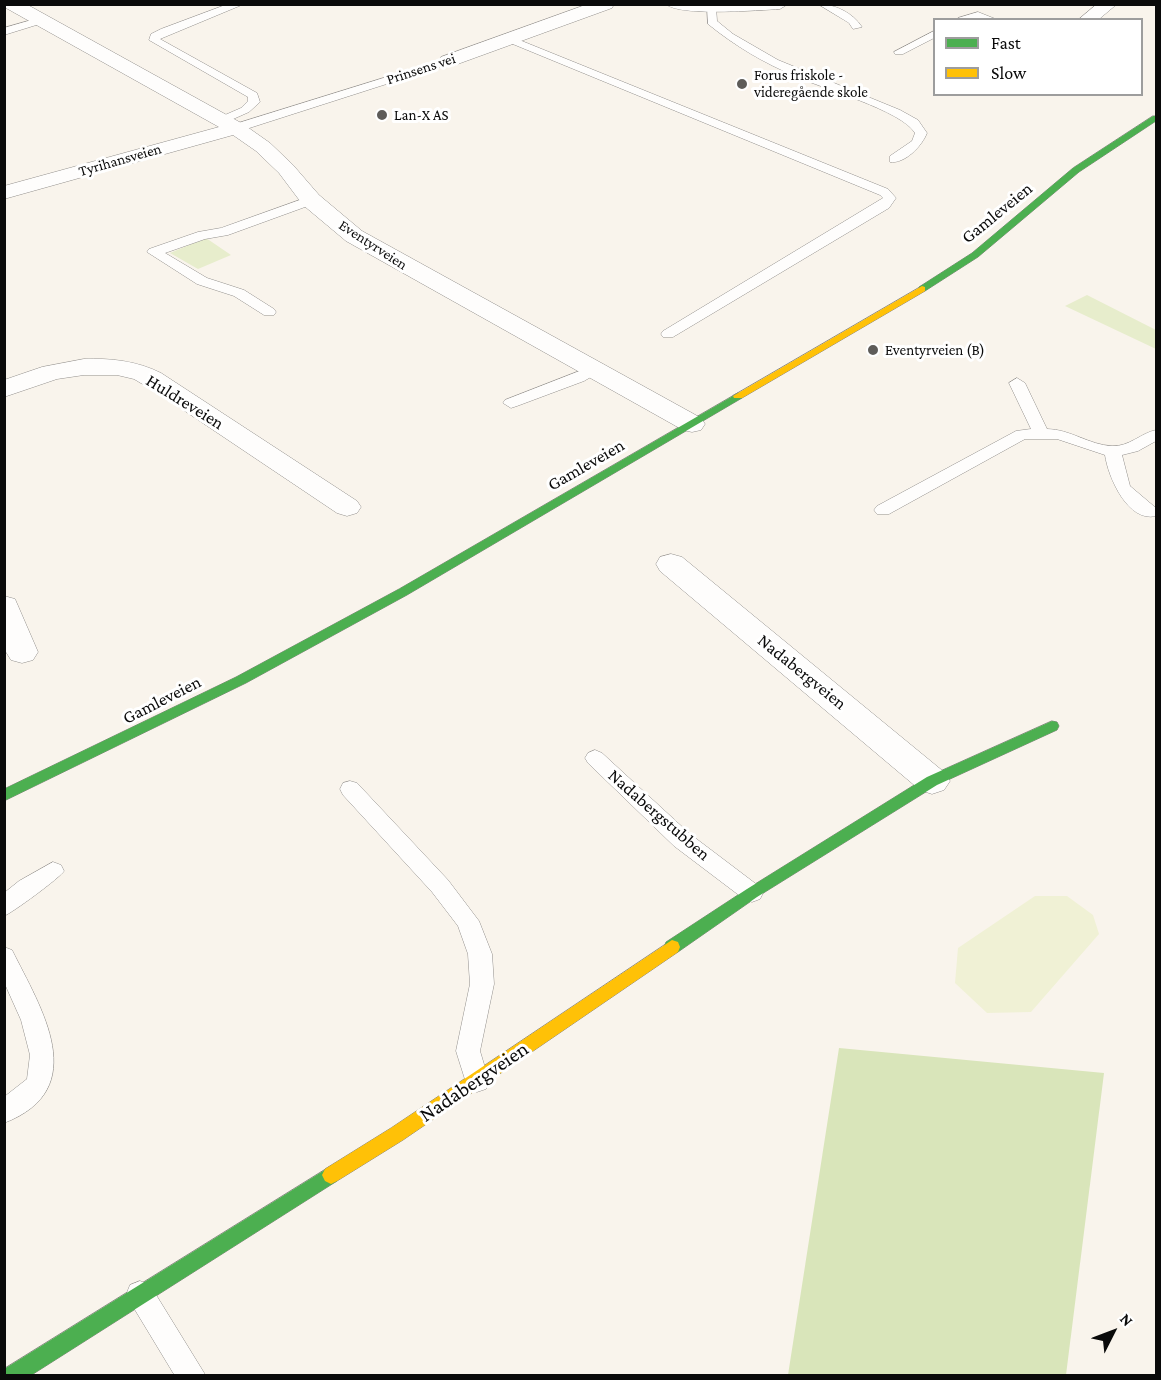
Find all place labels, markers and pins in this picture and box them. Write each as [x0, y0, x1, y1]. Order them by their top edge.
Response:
place label: Forus friskole - videregående skole [754, 66, 868, 101]
marker: Forus friskole - videregående skole [735, 77, 749, 91]
place label: Lan-X AS [394, 106, 448, 124]
marker: Lan-X AS [375, 108, 389, 122]
place label: Eventyrveien (B) [885, 341, 985, 359]
marker: Eventyrveien (B) [866, 343, 880, 357]

